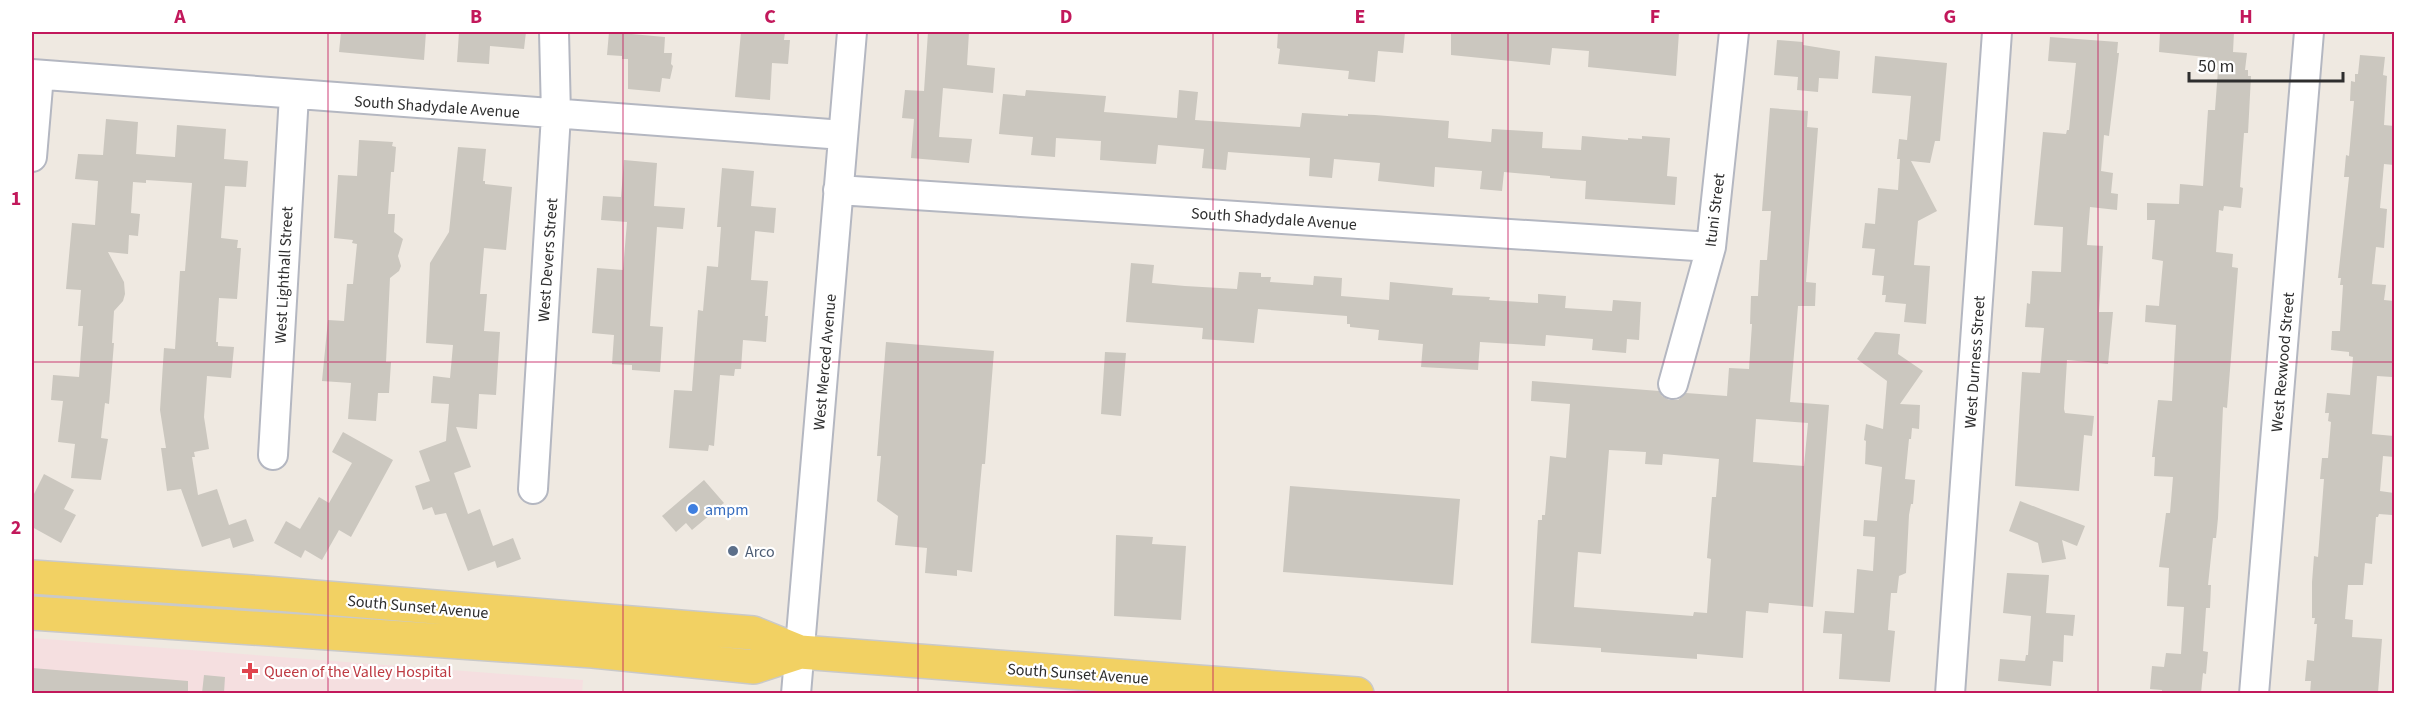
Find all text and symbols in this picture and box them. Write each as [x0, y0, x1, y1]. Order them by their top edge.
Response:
text: A [173, 3, 186, 31]
text: B [470, 3, 482, 31]
text: C [764, 3, 776, 31]
text: D [1060, 3, 1072, 31]
text: E [1355, 3, 1365, 31]
text: F [1650, 3, 1660, 31]
text: G [1944, 3, 1956, 31]
text: H [2239, 3, 2253, 31]
scale bar [2189, 45, 2344, 83]
text: 50 m [2198, 54, 2234, 79]
street label: South Shadydale Avenue [353, 90, 521, 124]
street label: Ituni Street [1700, 171, 1731, 248]
text: 1 [11, 185, 21, 213]
street label: West Devers Street [533, 197, 563, 323]
street label: South Shadydale Avenue [1190, 202, 1358, 236]
street label: West Lighthall Street [269, 205, 299, 344]
street label: West Rexwood Street [2266, 291, 2300, 433]
street label: West Merced Avenue [808, 293, 842, 431]
street label: West Durness Street [1959, 294, 1991, 429]
place label: ampm [705, 499, 748, 521]
marker: ampm [686, 502, 700, 516]
text: 2 [11, 514, 21, 542]
place label: Arco [745, 541, 775, 563]
marker: Arco [726, 544, 740, 558]
street label: South Sunset Avenue [346, 590, 489, 624]
street label: South Sunset Avenue [1007, 658, 1149, 690]
place label: Queen of the Valley Hospital [264, 661, 452, 683]
marker: Queen of the Valley Hospital [241, 662, 259, 680]

